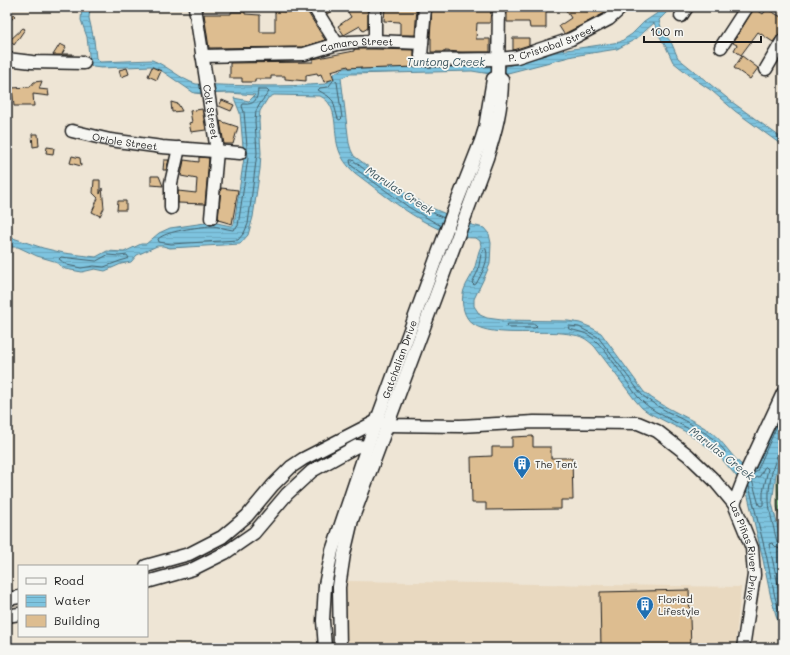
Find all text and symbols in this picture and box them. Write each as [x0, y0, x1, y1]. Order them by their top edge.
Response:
scale bar [644, 18, 761, 44]
street label: P. Cristobal Street [508, 21, 598, 65]
text: 100 m [650, 23, 684, 39]
street label: Camaro Street [318, 34, 393, 56]
water label: Tuntong Creek [407, 54, 485, 69]
street label: Colt Street [200, 83, 222, 140]
street label: Oriole Street [91, 129, 158, 153]
water label: Marulas Creek [363, 162, 437, 218]
street label: Gatchalian Drive [378, 318, 420, 401]
water label: Marulas Creek [686, 423, 758, 483]
building icon: The Tent [512, 454, 532, 479]
place label: The Tent [535, 457, 577, 471]
street label: Las Piñas River Drive [727, 497, 761, 602]
legend [18, 565, 148, 637]
text: Road [54, 572, 84, 588]
text: Water [54, 592, 91, 608]
place label: Floriad Lifestyle [658, 592, 700, 618]
building icon: Floriad Lifestyle [635, 595, 655, 620]
text: Building [54, 612, 100, 628]

